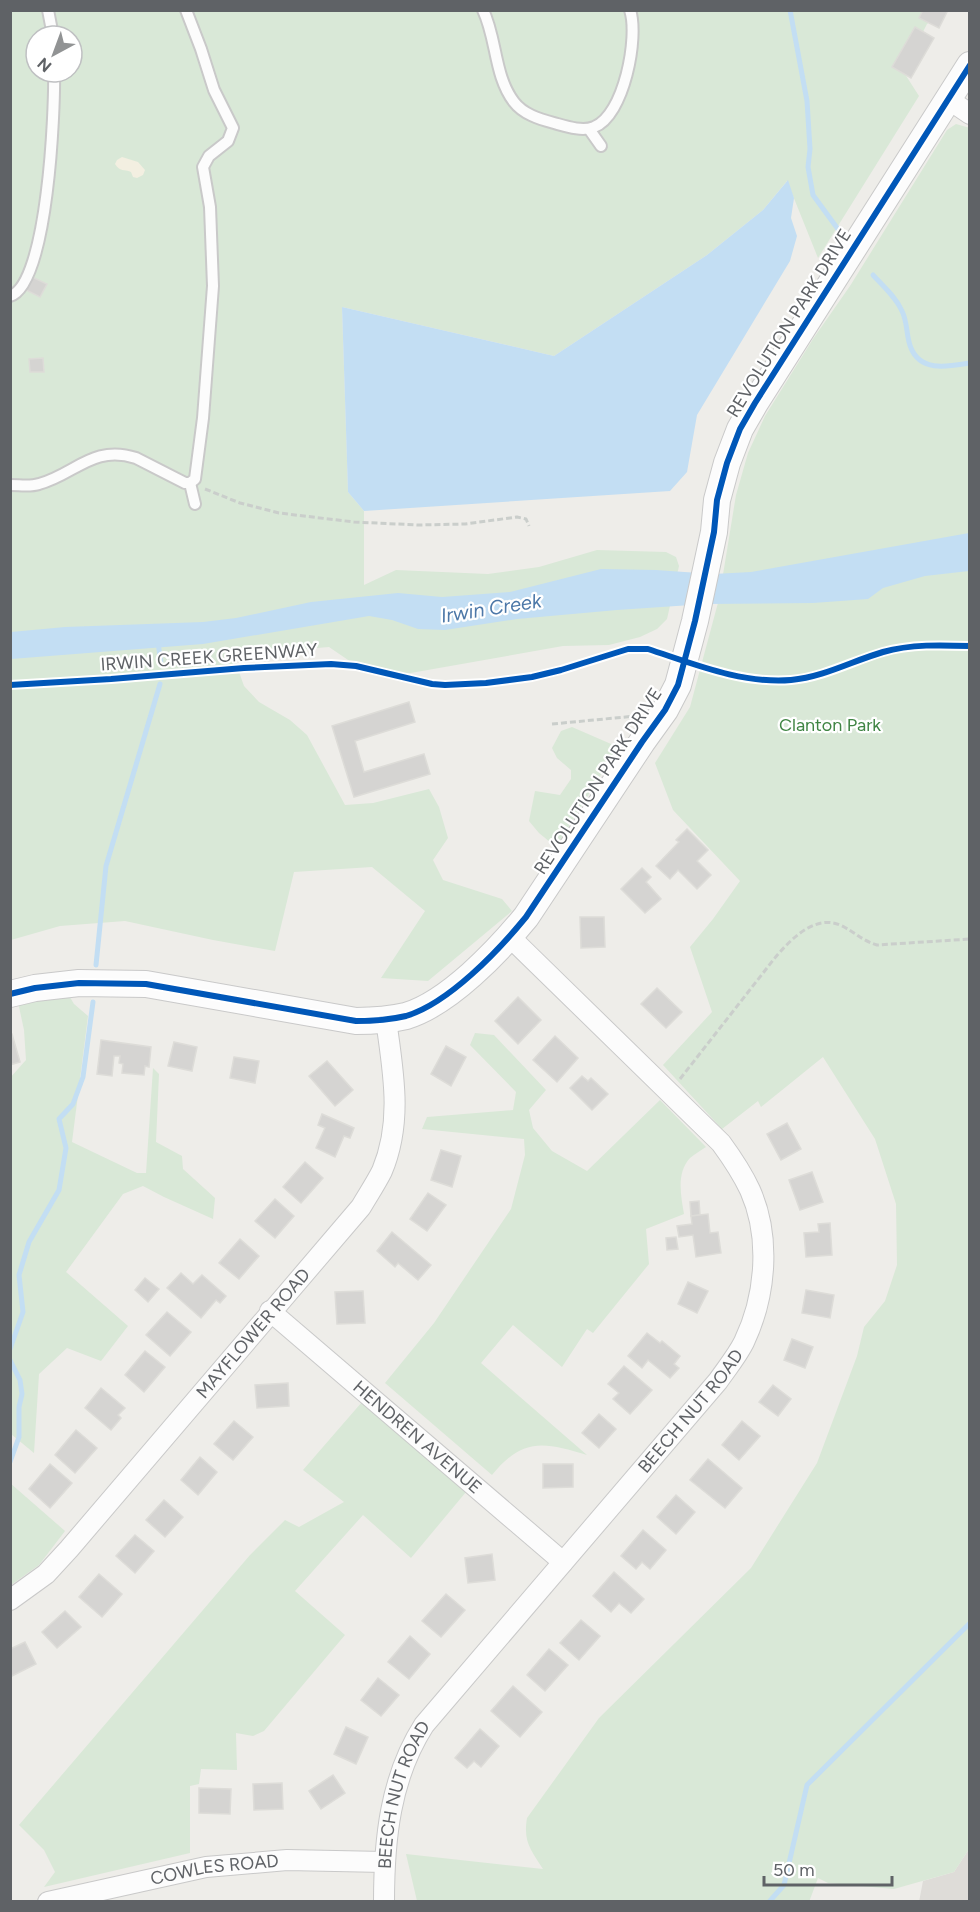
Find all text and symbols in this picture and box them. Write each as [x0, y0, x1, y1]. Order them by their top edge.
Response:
north arrow [24, 24, 84, 84]
text: N [34, 54, 55, 76]
street label: REVOLUTION PARK DRIVE [722, 225, 856, 421]
water label: Irwin Creek [439, 588, 544, 628]
street label: IRWIN CREEK GREENWAY [100, 638, 318, 676]
street label: REVOLUTION PARK DRIVE [529, 683, 667, 879]
park label: Clanton Park [779, 714, 881, 736]
street label: MAYFLOWER ROAD [191, 1264, 315, 1403]
street label: BEECH NUT ROAD [633, 1345, 748, 1478]
street label: HENDREN AVENUE [348, 1376, 486, 1498]
street label: BEECH NUT ROAD [374, 1717, 435, 1870]
scale bar [764, 1849, 892, 1887]
street label: COWLES ROAD [148, 1850, 280, 1890]
text: 50 m [773, 1859, 815, 1881]

